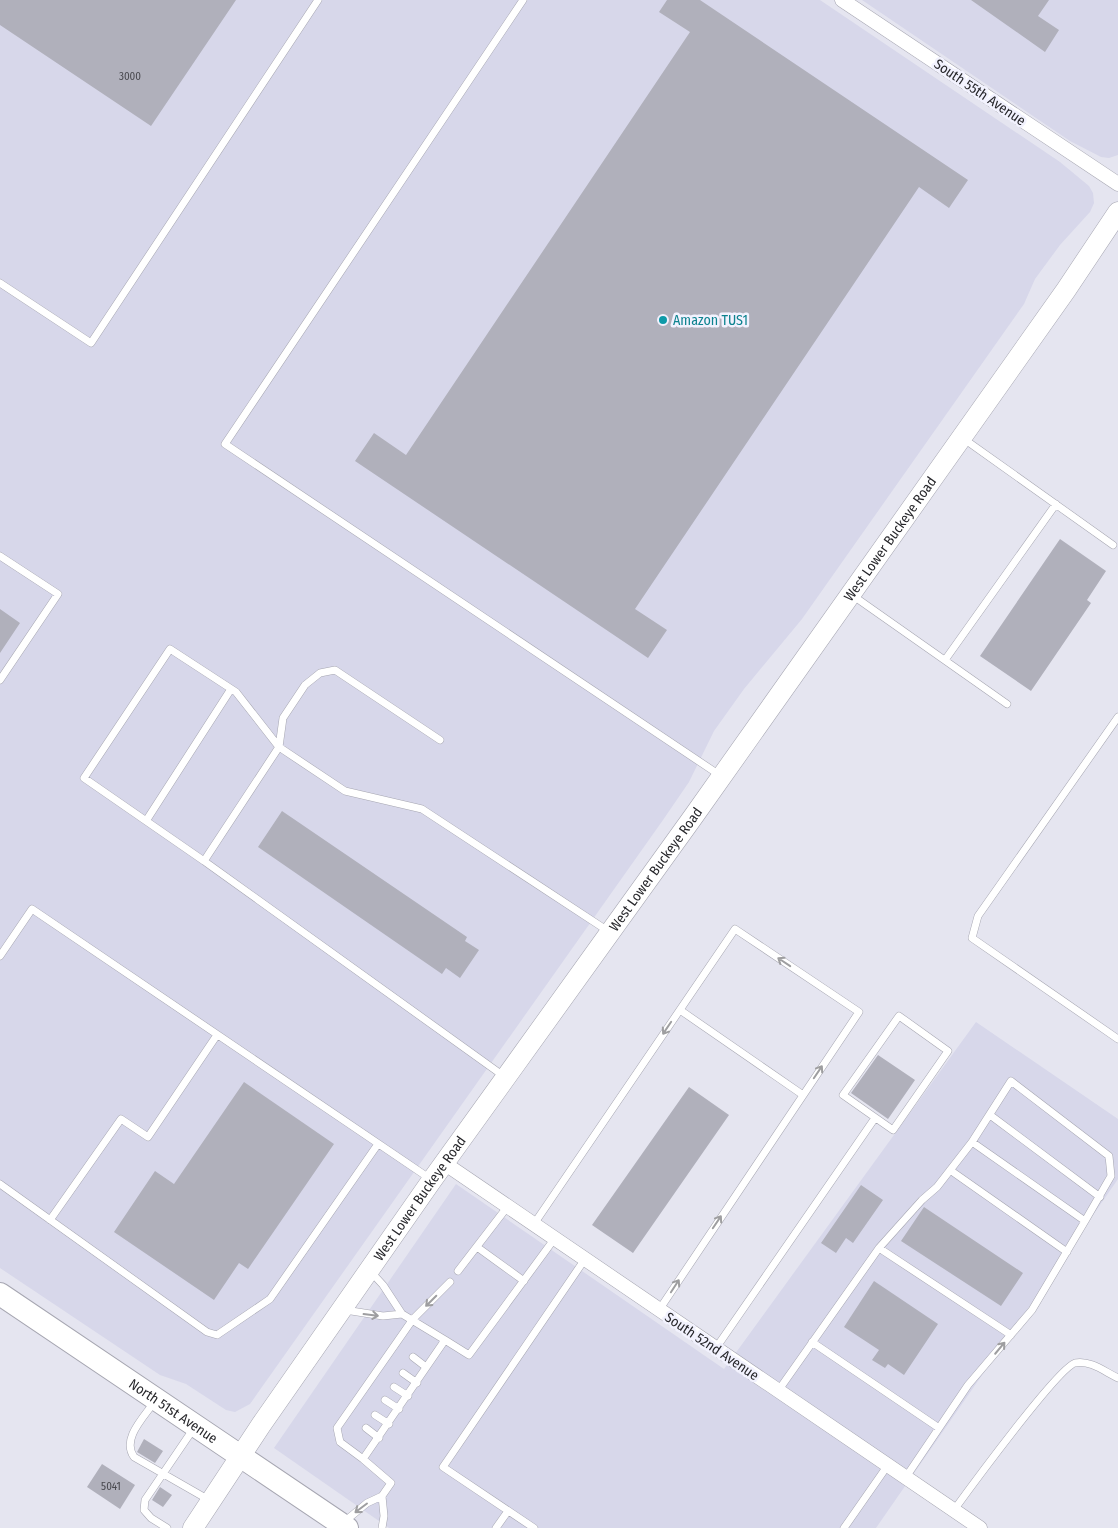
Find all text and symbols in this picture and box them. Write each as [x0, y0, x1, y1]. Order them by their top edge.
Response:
street label: South 55th Avenue [931, 55, 1029, 129]
house number: 3000 [119, 70, 141, 83]
place label: Amazon TUS1 [673, 312, 748, 329]
marker: Amazon TUS1 [657, 314, 669, 326]
street label: West Lower Buckeye Road [840, 474, 940, 605]
street label: West Lower Buckeye Road [606, 804, 706, 935]
one-way arrow [777, 957, 791, 967]
one-way arrow [662, 1021, 672, 1035]
one-way arrow [813, 1066, 823, 1080]
street label: West Lower Buckeye Road [370, 1133, 470, 1264]
one-way arrow [712, 1215, 722, 1229]
one-way arrow [670, 1279, 680, 1293]
one-way arrow [426, 1294, 438, 1306]
street label: South 52nd Avenue [662, 1309, 762, 1384]
one-way arrow [363, 1310, 379, 1320]
one-way arrow [994, 1342, 1005, 1355]
street label: North 51st Avenue [125, 1375, 221, 1447]
house number: 5041 [101, 1480, 121, 1493]
one-way arrow [354, 1503, 368, 1513]

